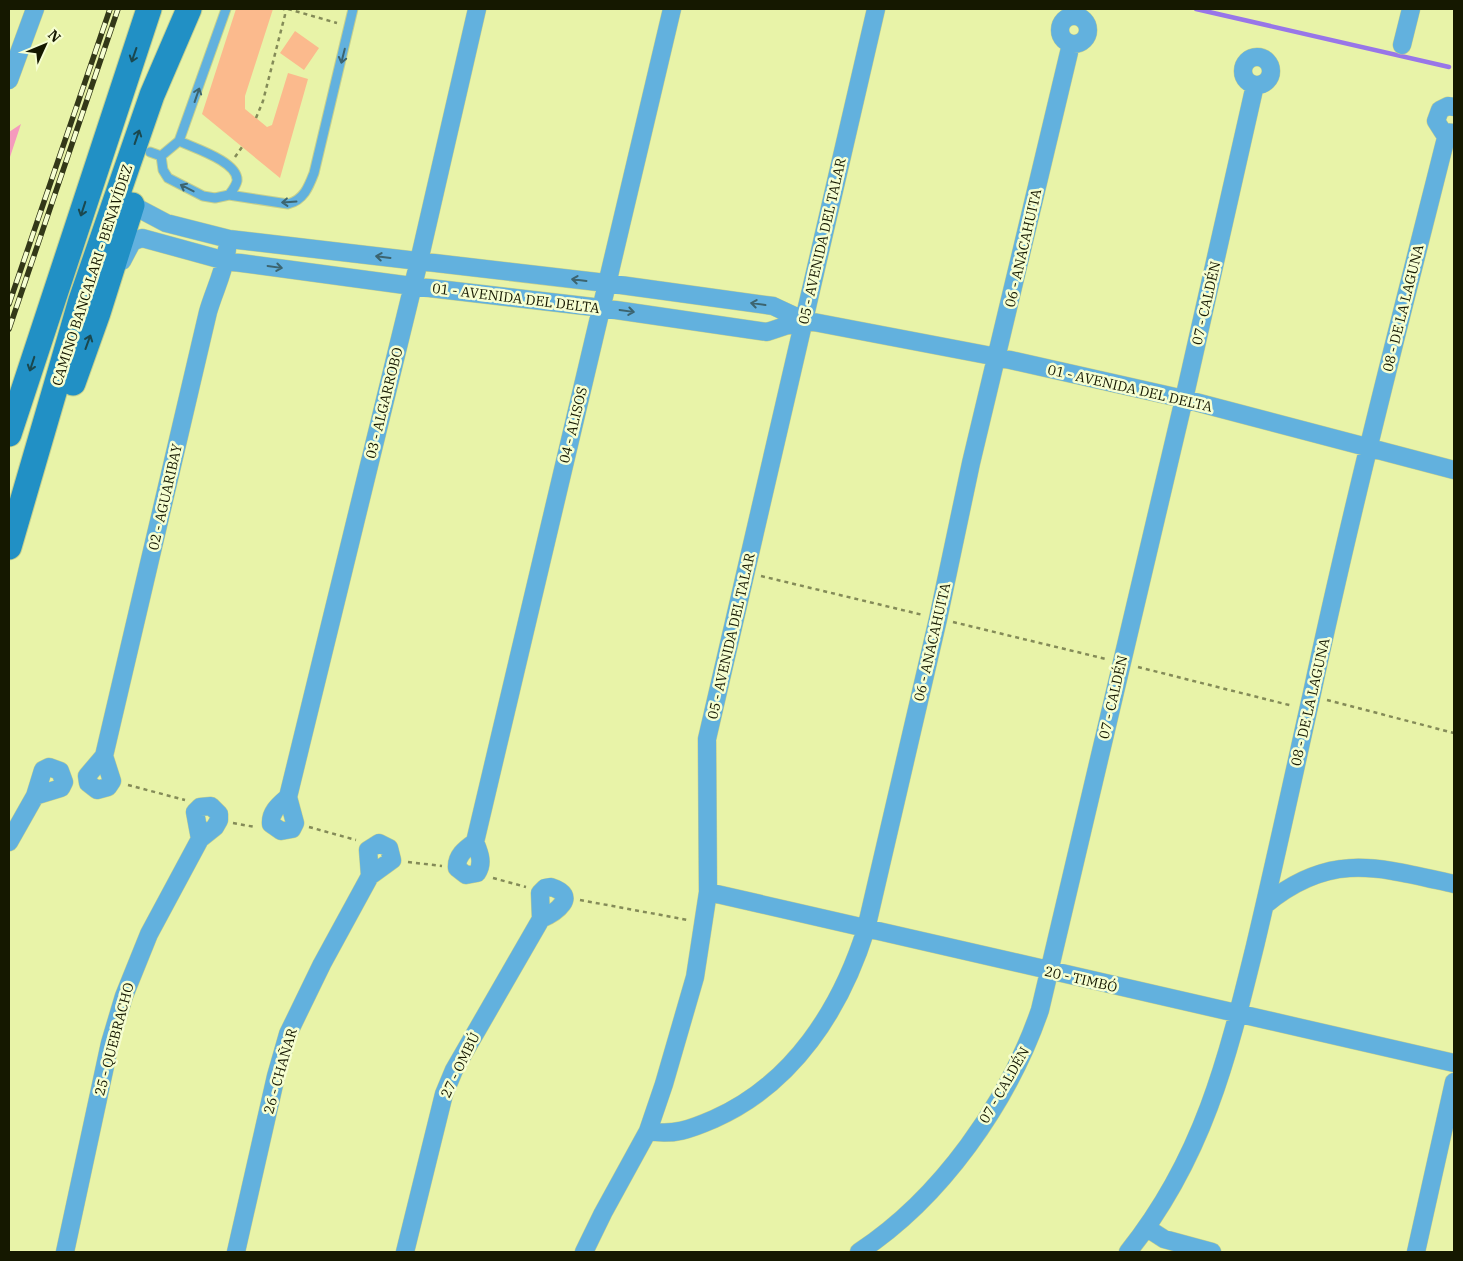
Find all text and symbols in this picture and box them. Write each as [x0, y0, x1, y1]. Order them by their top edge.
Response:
north arrow [20, 20, 70, 70]
text: N [44, 26, 65, 46]
one-way arrow [129, 47, 138, 62]
one-way arrow [338, 48, 347, 64]
one-way arrow [192, 88, 202, 104]
one-way arrow [133, 130, 142, 145]
street label: 05 - AVENIDA DEL TALAR [794, 156, 850, 326]
street label: CAMINO BANCALARI - BENAVÍDEZ [47, 162, 136, 388]
one-way arrow [180, 183, 195, 192]
street label: 06 - ANACAHUITA [1001, 187, 1045, 309]
one-way arrow [281, 198, 297, 207]
one-way arrow [77, 201, 87, 217]
street label: 08 - DE LA LAGUNA [1378, 242, 1428, 374]
one-way arrow [375, 252, 391, 262]
street label: 07 - CALDÉN [1187, 259, 1224, 347]
one-way arrow [266, 262, 282, 272]
one-way arrow [572, 275, 588, 285]
street label: 01 - AVENIDA DEL DELTA [431, 279, 601, 317]
one-way arrow [750, 298, 766, 308]
one-way arrow [618, 306, 634, 316]
one-way arrow [84, 335, 93, 350]
street label: 03 - ALGARROBO [361, 345, 407, 461]
one-way arrow [27, 355, 36, 371]
street label: 01 - AVENIDA DEL DELTA [1046, 360, 1215, 416]
street label: 04 - ALISOS [555, 385, 591, 465]
street label: 02 - AGUARIBAY [144, 442, 186, 552]
street label: 05 - AVENIDA DEL TALAR [703, 551, 759, 721]
street label: 06 - ANACAHUITA [910, 581, 954, 703]
street label: 08 - DE LA LAGUNA [1287, 636, 1334, 768]
street label: 07 - CALDÉN [1094, 653, 1131, 741]
street label: 20 - TIMBÓ [1043, 961, 1119, 996]
street label: 25 - QUEBRACHO [90, 980, 138, 1098]
street label: 26 - CHAÑAR [259, 1026, 301, 1116]
street label: 27 - OMBÚ [436, 1029, 484, 1101]
street label: 07 - CALDÉN [974, 1043, 1033, 1126]

